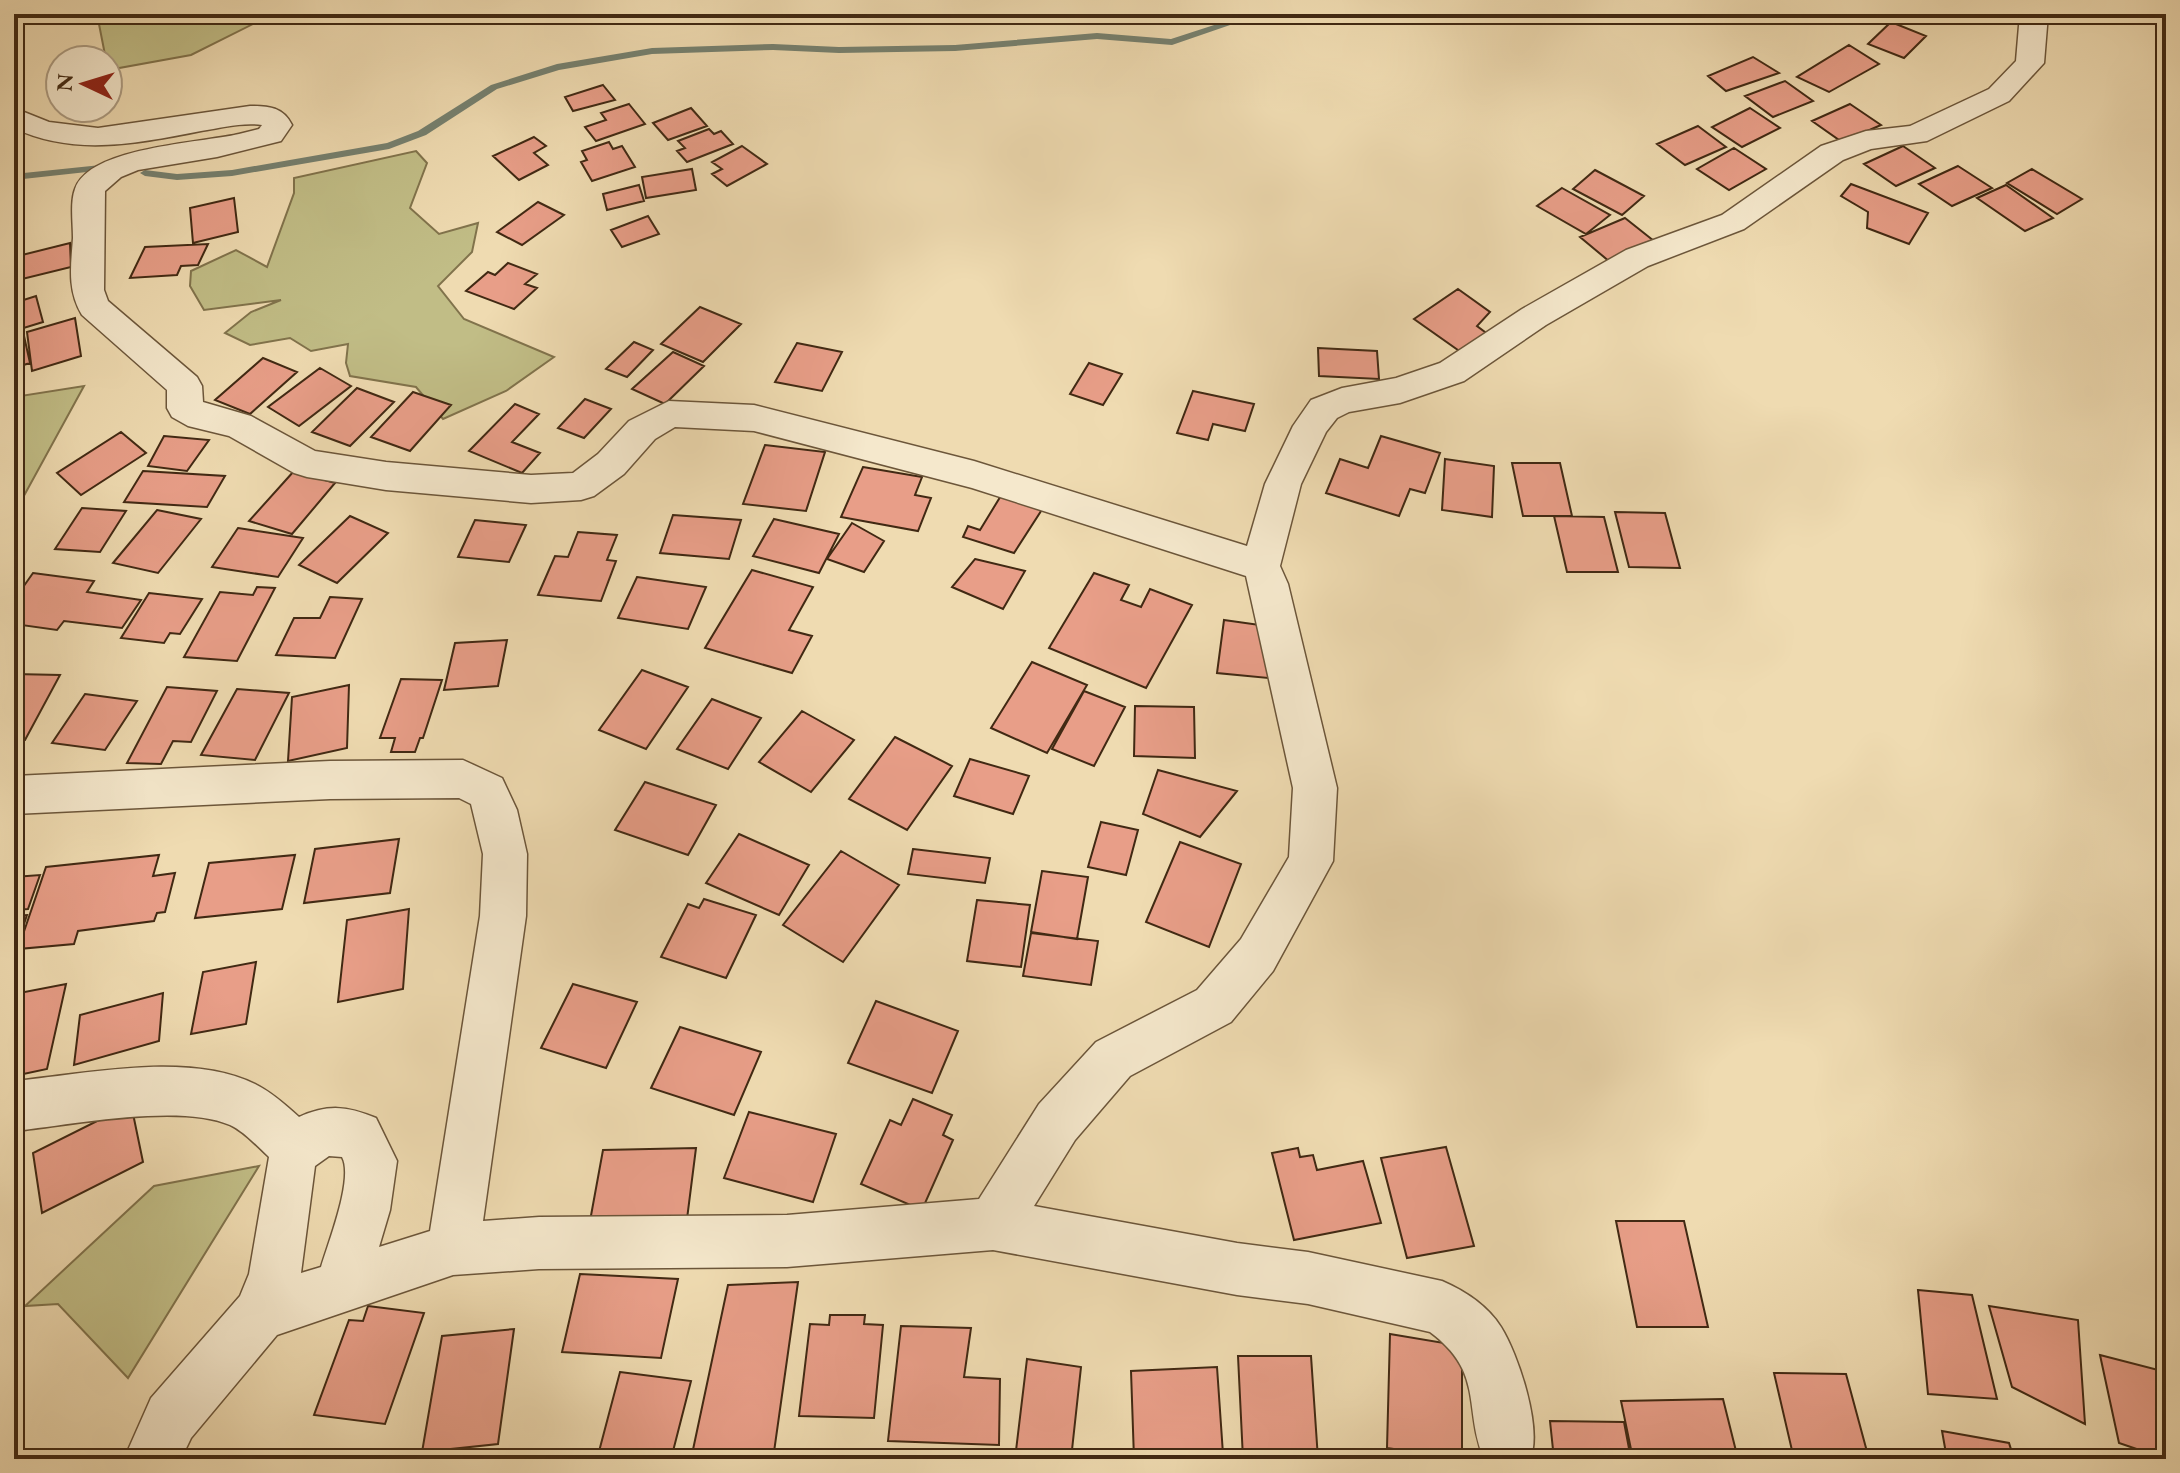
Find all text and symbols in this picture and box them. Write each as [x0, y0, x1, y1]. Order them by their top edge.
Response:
north arrow [44, 44, 124, 124]
text: N [49, 73, 80, 93]

